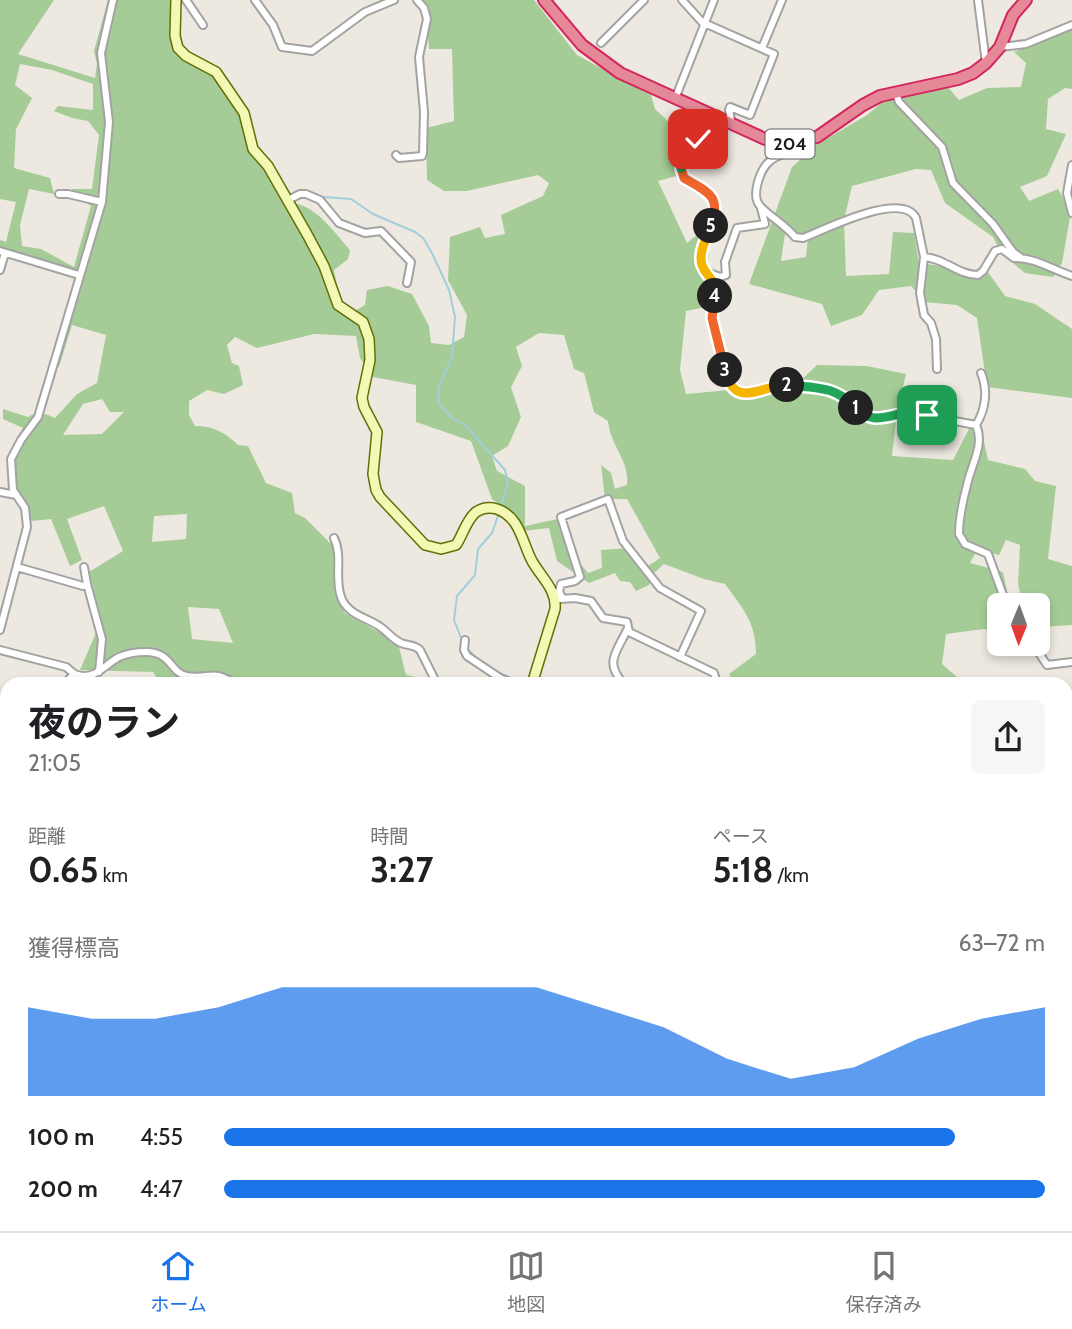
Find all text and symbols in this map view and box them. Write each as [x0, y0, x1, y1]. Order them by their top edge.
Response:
pin [668, 109, 728, 169]
icon: check [679, 120, 717, 158]
road number: 204 [766, 130, 814, 159]
pin: 5 [694, 208, 728, 244]
text: 5 [705, 214, 716, 237]
pin: 4 [698, 278, 732, 314]
text: 4 [709, 284, 720, 307]
pin: 3 [708, 352, 742, 388]
text: 3 [719, 358, 730, 381]
pin: 2 [770, 368, 804, 402]
text: 2 [781, 373, 792, 396]
pin [897, 385, 957, 445]
pin: 1 [838, 390, 874, 426]
text: 1 [852, 396, 859, 419]
icon: arrive [908, 396, 946, 434]
north arrow [987, 593, 1050, 656]
map controls [987, 593, 1050, 656]
text: 夜のラン [28, 699, 180, 746]
button: share [971, 700, 1045, 774]
text: 21:05 [28, 749, 81, 777]
text: 距離 [28, 825, 66, 848]
text: 時間 [370, 825, 408, 848]
text: ペース [713, 825, 769, 848]
text: 0.65 [28, 848, 99, 891]
text: 3:27 [370, 848, 433, 891]
text: 5:18 [713, 848, 773, 891]
text: km [99, 864, 128, 887]
text: /km [773, 864, 809, 887]
text: 63–72 m [958, 929, 1045, 957]
text: 獲得標高 [28, 934, 120, 962]
text: 100 m [28, 1123, 94, 1151]
text: 4:55 [140, 1123, 183, 1151]
text: 200 m [28, 1175, 98, 1203]
text: 4:47 [140, 1175, 183, 1203]
tab: ホーム [150, 1247, 207, 1316]
tab: 地図 [507, 1247, 545, 1316]
tab: 保存済み [846, 1247, 922, 1316]

